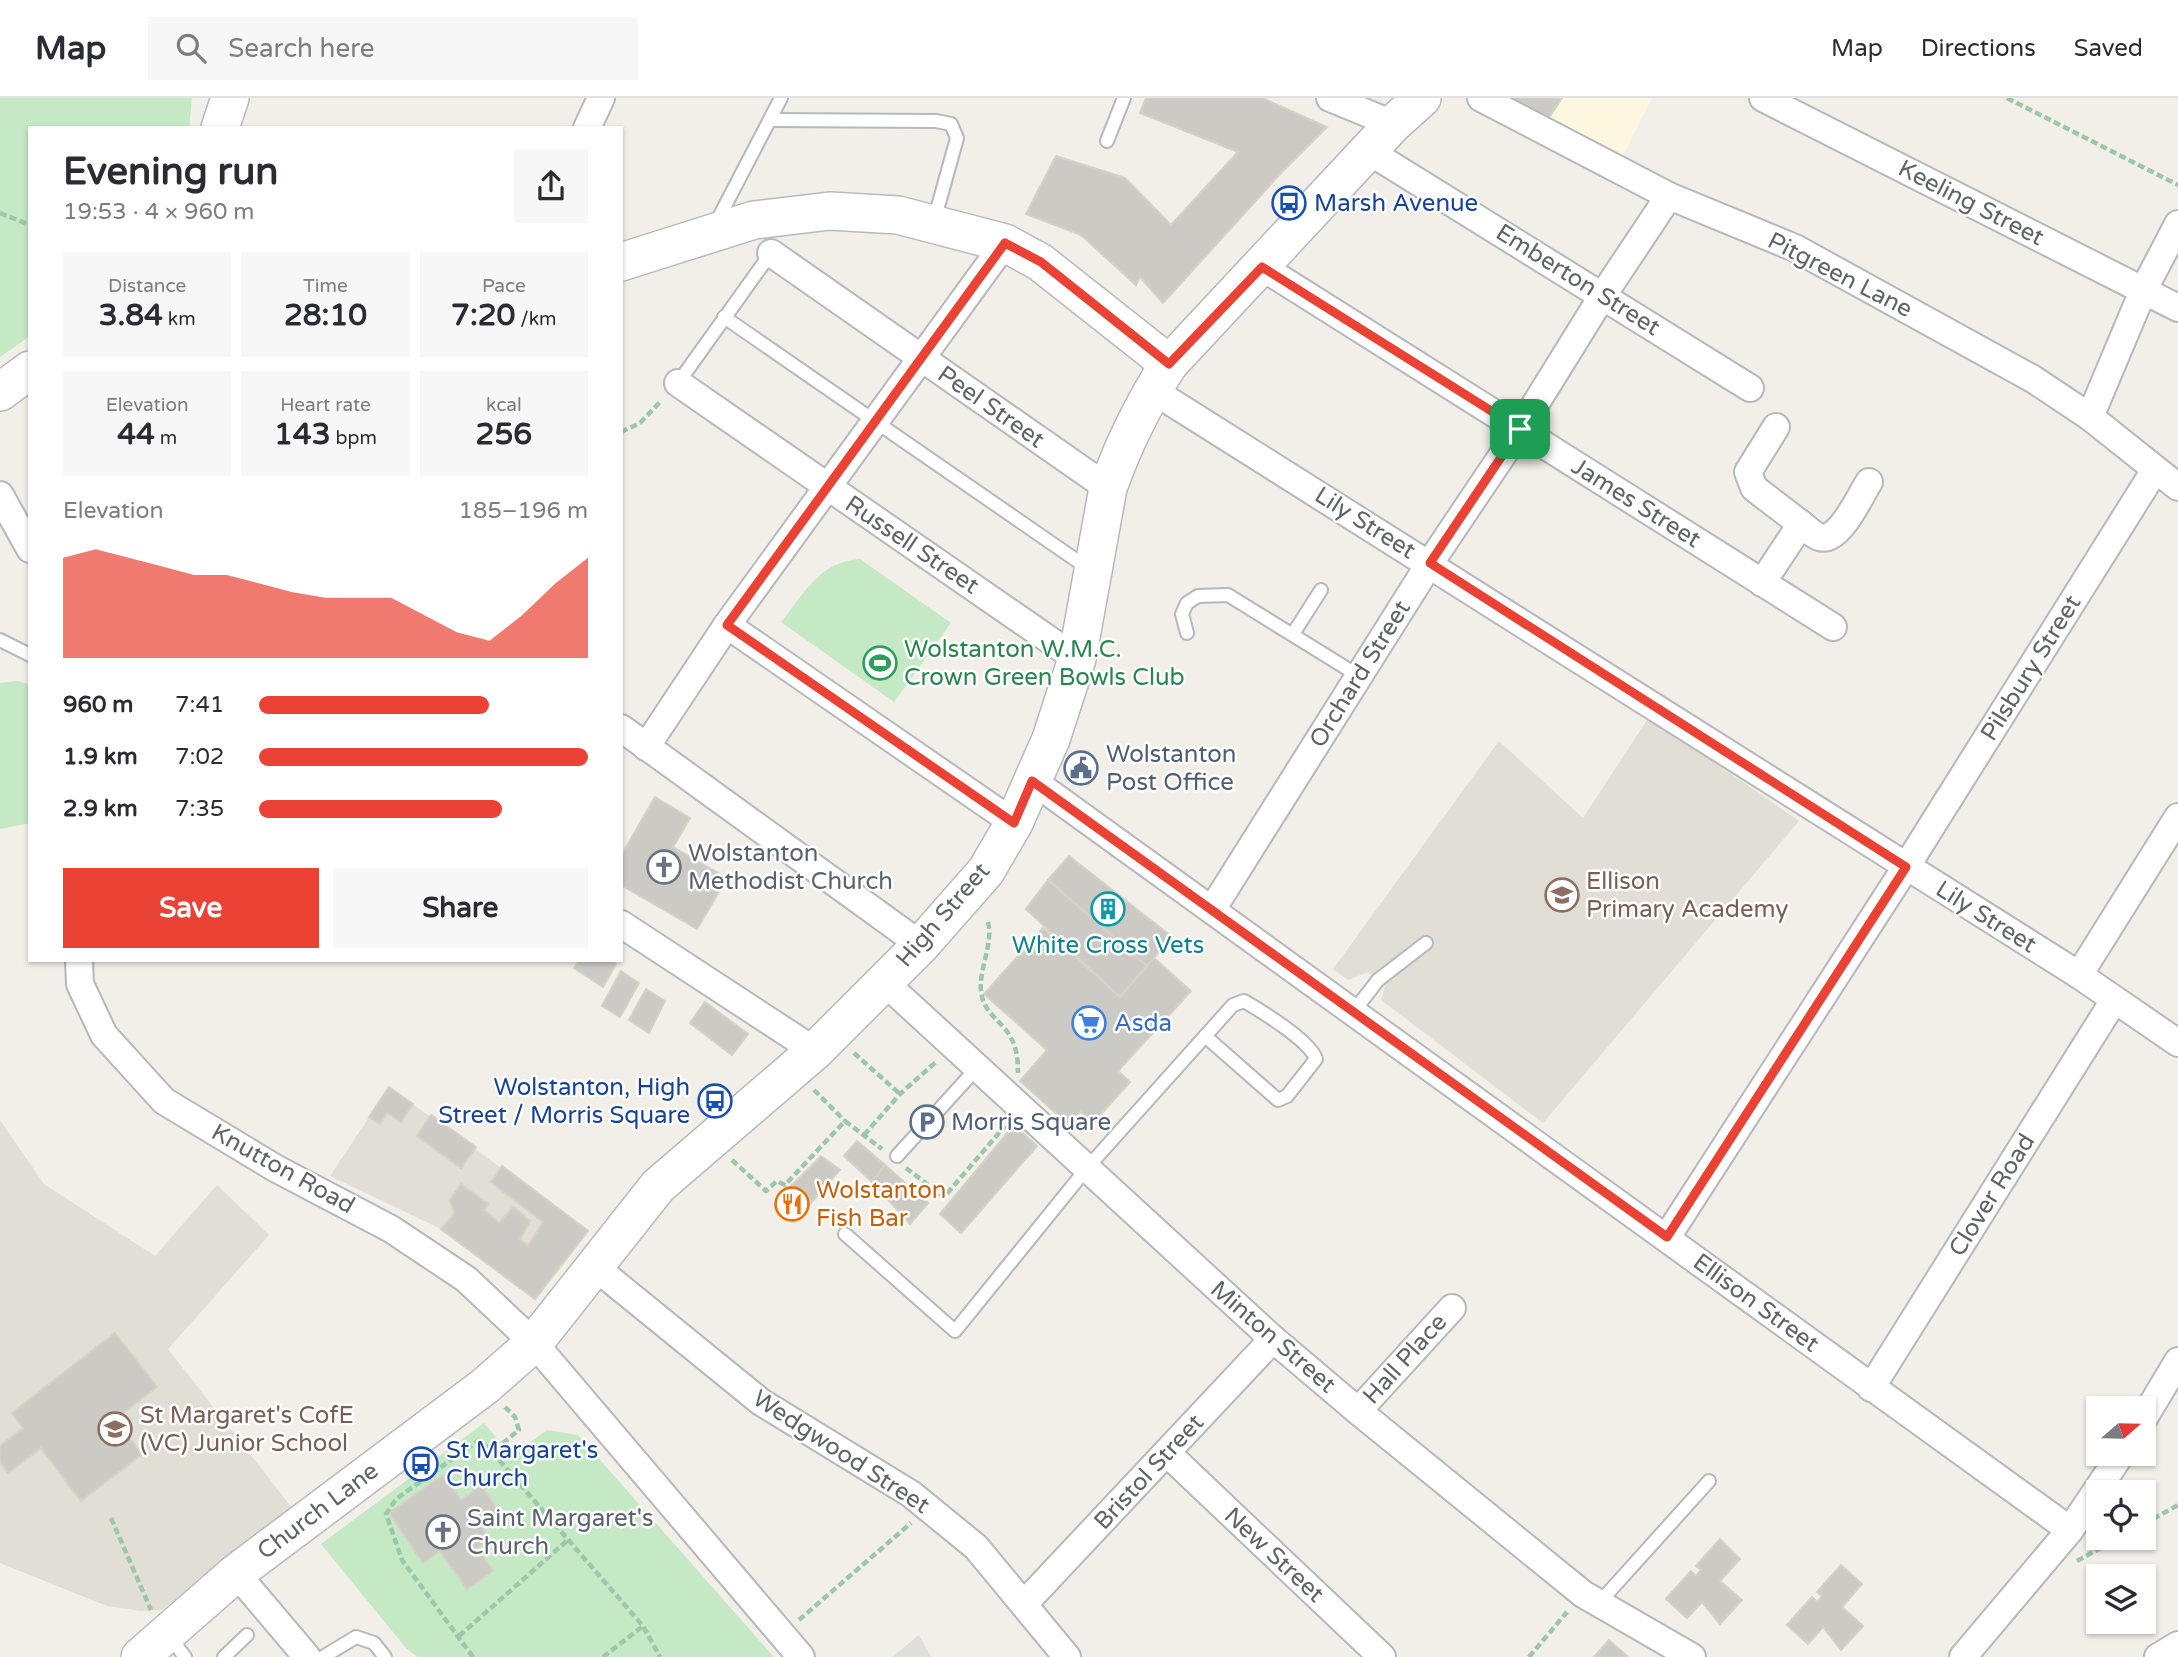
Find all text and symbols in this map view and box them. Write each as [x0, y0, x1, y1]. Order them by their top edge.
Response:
search box [148, 17, 638, 80]
text: Map [35, 29, 106, 68]
icon: search [172, 29, 210, 67]
text: Search here [228, 33, 374, 64]
text: Map [1831, 34, 1883, 63]
text: Directions [1921, 34, 2036, 63]
text: Saved [2074, 34, 2143, 63]
text: Evening run [63, 149, 278, 195]
button: share [514, 149, 588, 223]
street label: Keeling Street [1893, 154, 2049, 252]
bus stop icon: Marsh Avenue [1270, 184, 1308, 222]
place label: Marsh Avenue [1314, 189, 1478, 218]
text: 19:53 · 4 × 960 m [63, 198, 254, 226]
street label: Emberton Street [1491, 218, 1665, 342]
street label: Pitgreen Lane [1763, 226, 1917, 324]
text: Distance [108, 275, 186, 297]
text: Time [303, 275, 348, 297]
text: Pace [482, 275, 526, 297]
text: 3.84 [99, 297, 163, 334]
text: 28:10 [284, 297, 367, 334]
text: 7:20 [451, 297, 515, 334]
text: km [163, 308, 196, 330]
text: /km [515, 308, 557, 330]
street label: Peel Street [932, 360, 1050, 454]
text: Elevation [106, 394, 189, 416]
text: Heart rate [280, 394, 371, 416]
text: kcal [486, 394, 522, 416]
pin [1490, 399, 1550, 459]
icon: arrive [1501, 410, 1539, 448]
text: 44 [117, 416, 155, 453]
text: 143 [274, 416, 331, 453]
text: 256 [476, 416, 532, 453]
text: m [155, 427, 177, 449]
text: bpm [331, 427, 377, 449]
street label: James Street [1566, 452, 1706, 554]
street label: Lily Street [1309, 481, 1421, 565]
street label: Russell Street [840, 490, 984, 600]
text: Elevation [63, 497, 164, 525]
text: 185–196 m [459, 497, 588, 525]
street label: Pilsbury Street [1975, 590, 2087, 746]
street label: Orchard Street [1303, 595, 1417, 753]
place label: Wolstanton W.M.C. Crown Green Bowls Club [904, 635, 1185, 692]
sports icon: Wolstanton W.M.C. Crown Green Bowls Club [861, 644, 899, 682]
text: 960 m [63, 691, 133, 719]
text: 7:41 [175, 691, 224, 719]
place label: Wolstanton Post Office [1106, 740, 1236, 797]
text: 1.9 km [63, 743, 138, 771]
text: 7:02 [175, 743, 224, 771]
public building icon: Wolstanton Post Office [1062, 749, 1100, 787]
text: 2.9 km [63, 795, 138, 823]
text: 7:35 [175, 795, 224, 823]
place label: Wolstanton Methodist Church [688, 839, 893, 896]
church icon: Wolstanton Methodist Church [645, 848, 683, 886]
street label: High Street [890, 857, 996, 973]
place label: Ellison Primary Academy [1586, 867, 1788, 924]
button: Save [63, 868, 319, 948]
button: Share [333, 868, 588, 948]
street label: Lily Street [1930, 875, 2042, 959]
school or university icon: Ellison Primary Academy [1543, 876, 1581, 914]
building icon: White Cross Vets [1089, 890, 1127, 928]
place label: White Cross Vets [1012, 931, 1204, 960]
supermarket icon: Asda [1070, 1004, 1108, 1042]
place label: Asda [1114, 1009, 1172, 1038]
place label: Wolstanton, High Street / Morris Square [438, 1073, 690, 1130]
bus stop icon: Wolstanton, High Street / Morris Square [696, 1082, 734, 1120]
parking icon: Morris Square [908, 1103, 946, 1141]
place label: Morris Square [951, 1108, 1111, 1137]
street label: Knutton Road [206, 1118, 360, 1220]
street label: Clover Road [1943, 1128, 2041, 1262]
place label: Wolstanton Fish Bar [816, 1176, 946, 1233]
restaurant icon: Wolstanton Fish Bar [773, 1185, 811, 1223]
street label: Ellison Street [1687, 1248, 1825, 1358]
street label: Minton Street [1205, 1275, 1341, 1399]
street label: Hall Place [1357, 1308, 1453, 1410]
street label: Wedgwood Street [747, 1384, 935, 1520]
north arrow [2086, 1396, 2156, 1466]
map controls [2086, 1396, 2156, 1634]
place label: St Margaret's CofE (VC) Junior School [140, 1401, 354, 1458]
street label: Bristol Street [1088, 1408, 1210, 1536]
school or university icon: St Margaret's CofE (VC) Junior School [96, 1410, 134, 1448]
place label: St Margaret's Church [446, 1436, 598, 1493]
bus stop icon: St Margaret's Church [402, 1445, 440, 1483]
street label: Church Lane [252, 1456, 384, 1566]
button: locate [2086, 1480, 2156, 1550]
street label: New Street [1218, 1501, 1330, 1609]
place label: Saint Margaret's Church [467, 1504, 654, 1561]
church icon: Saint Margaret's Church [424, 1513, 462, 1551]
button: layers [2086, 1564, 2156, 1634]

